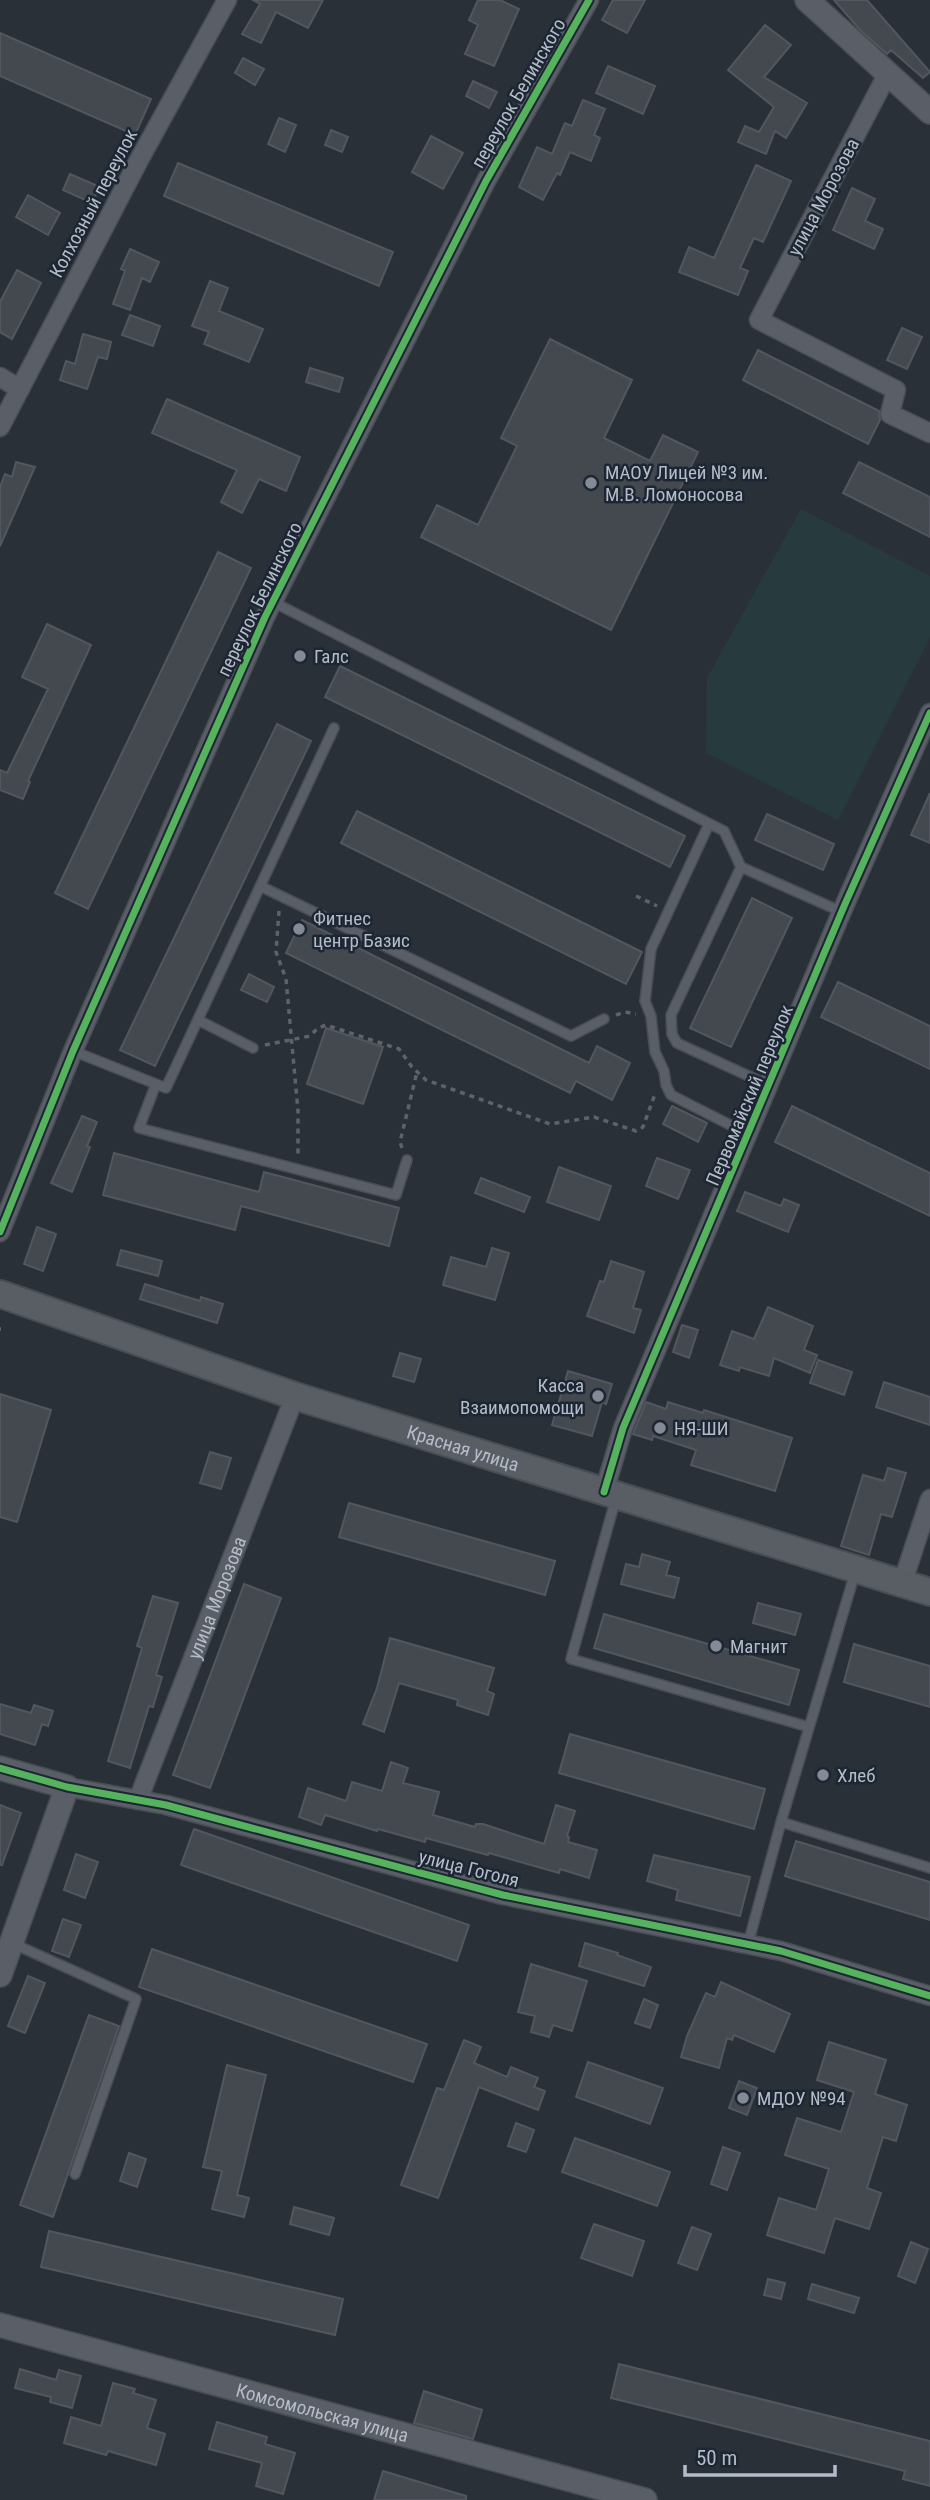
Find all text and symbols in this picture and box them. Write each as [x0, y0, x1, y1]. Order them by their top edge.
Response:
street label: переулок Белинского [466, 14, 571, 172]
street label: Колхозный переулок [45, 125, 142, 281]
street label: улица Морозова [783, 135, 864, 260]
place label: МАОУ Лицей №3 им. М.В. Ломоносова [605, 461, 768, 506]
marker: МАОУ Лицей №3 им. М.В. Ломоносова [583, 475, 599, 491]
street label: переулок Белинского [212, 518, 307, 680]
place label: Галс [314, 645, 349, 668]
marker: Галс [292, 648, 308, 664]
place label: Фитнес центр Базис [313, 907, 410, 952]
marker: Фитнес центр Базис [291, 921, 307, 937]
street label: Первомайский переулок [701, 1001, 798, 1189]
place label: Касса Взаимопомощи [460, 1374, 584, 1419]
marker: Касса Взаимопомощи [590, 1388, 606, 1404]
place label: НЯ-ШИ [674, 1417, 728, 1440]
street label: Красная улица [404, 1420, 522, 1476]
marker: НЯ-ШИ [652, 1420, 668, 1436]
street label: улица Морозова [183, 1533, 251, 1663]
place label: Магнит [730, 1635, 788, 1658]
marker: Магнит [708, 1638, 724, 1654]
place label: Хлеб [837, 1764, 875, 1787]
marker: Хлеб [815, 1767, 831, 1783]
street label: улица Гоголя [416, 1845, 521, 1892]
place label: МДОУ №94 [757, 2087, 846, 2110]
marker: МДОУ №94 [735, 2090, 751, 2106]
street label: Комсомольская улица [233, 2379, 411, 2447]
scale bar [685, 2434, 836, 2478]
text: 50 m [696, 2446, 737, 2470]

